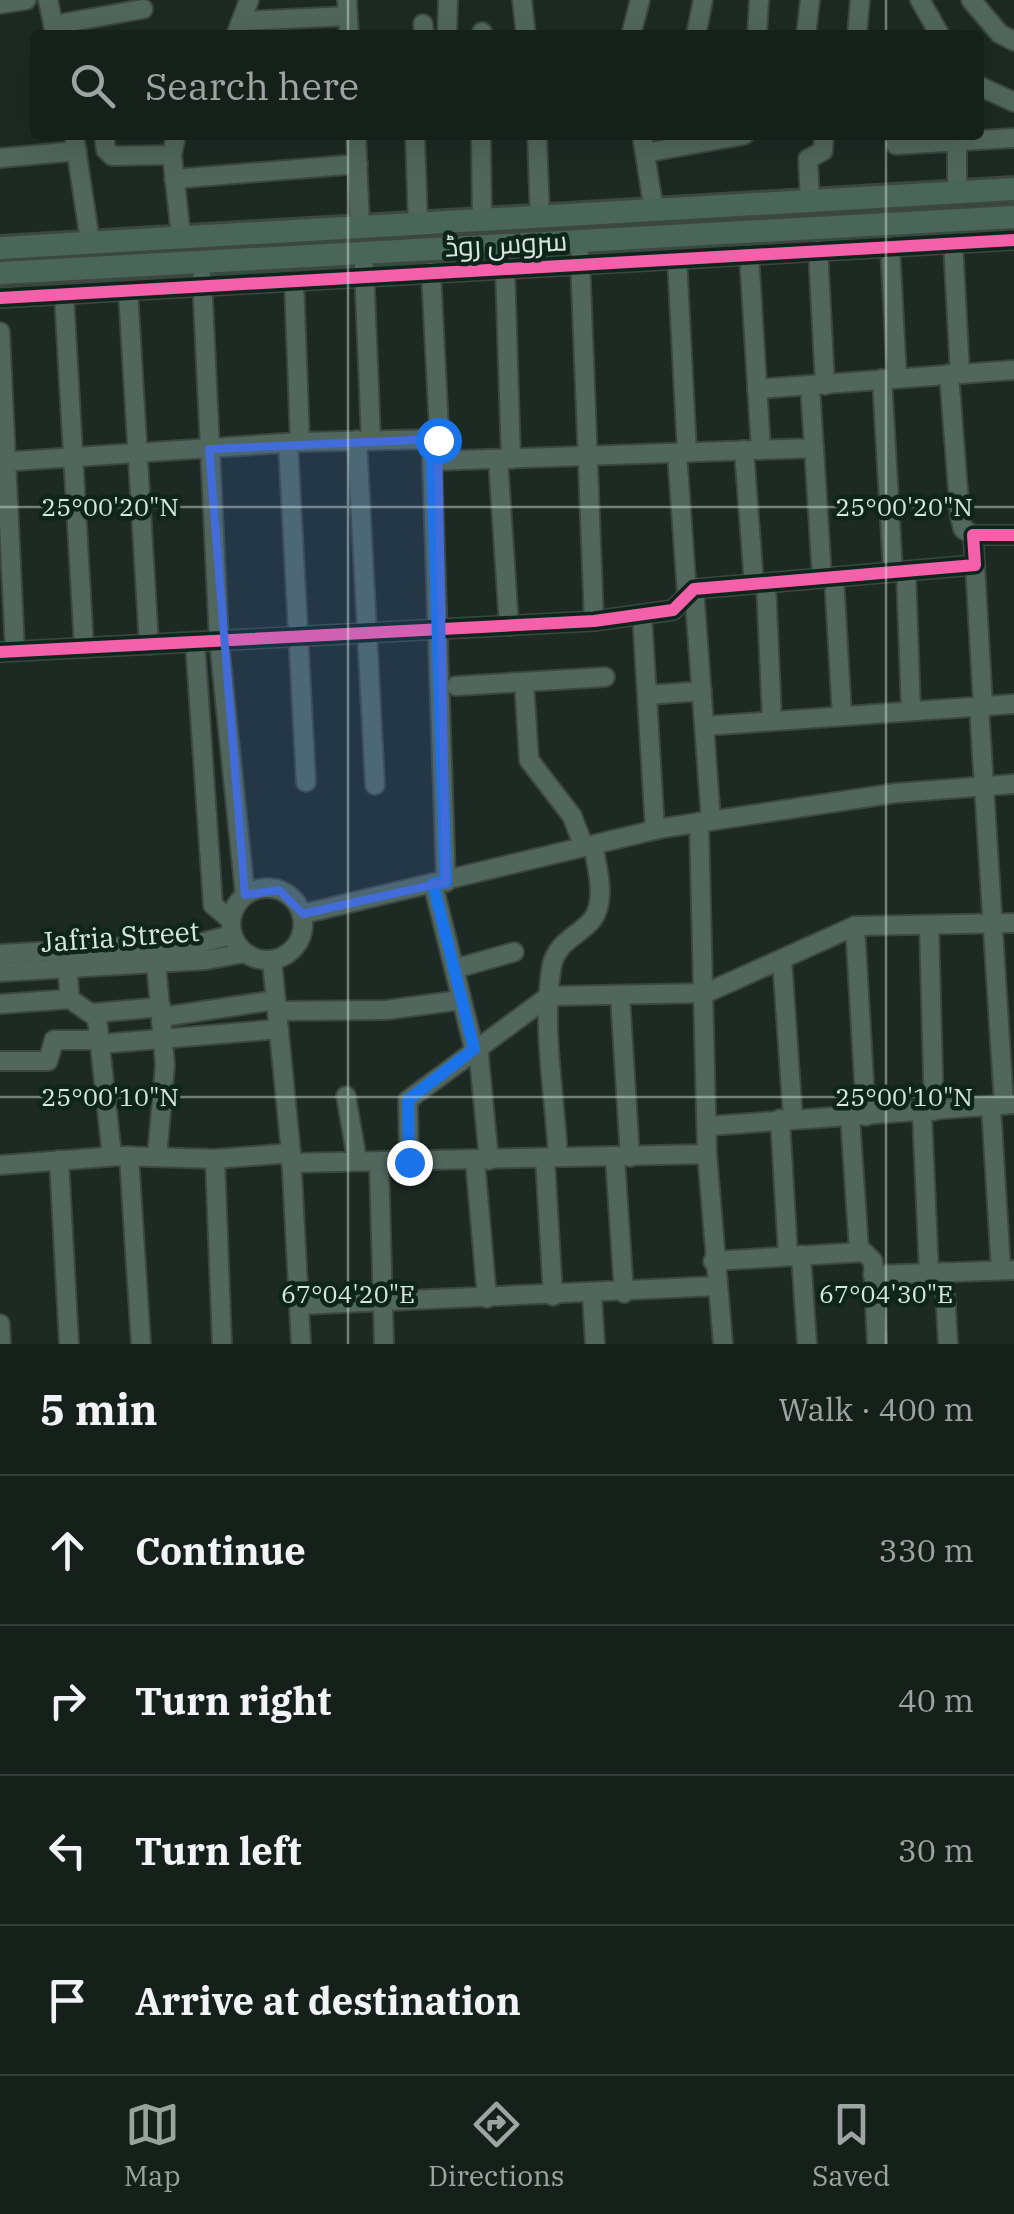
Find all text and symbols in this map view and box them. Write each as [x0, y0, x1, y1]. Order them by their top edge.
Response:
search box [30, 30, 984, 140]
icon: search [65, 58, 120, 113]
text: Search here [145, 61, 359, 110]
street label: سروس روڈ [444, 221, 568, 265]
route start [416, 418, 462, 464]
text: 25°00'20"N [41, 490, 179, 523]
text: 25°00'20"N [835, 490, 973, 523]
street label: Jafria Street [39, 912, 201, 960]
text: 25°00'10"N [41, 1080, 179, 1113]
text: 25°00'10"N [835, 1080, 973, 1113]
route end [387, 1140, 433, 1186]
text: 67°04'20"E [281, 1277, 415, 1310]
text: 67°04'30"E [819, 1277, 953, 1310]
text: 5 min [40, 1382, 158, 1437]
text: Walk · 400 m [778, 1388, 974, 1430]
icon: ahead [40, 1523, 95, 1578]
text: Continue [135, 1526, 306, 1575]
text: 330 m [878, 1529, 974, 1571]
icon: right [40, 1673, 95, 1728]
text: Turn right [135, 1676, 331, 1725]
text: 40 m [898, 1679, 974, 1721]
icon: left [40, 1823, 95, 1878]
text: Turn left [135, 1826, 302, 1875]
text: 30 m [898, 1829, 974, 1871]
icon: arrive [40, 1973, 95, 2028]
text: Arrive at destination [135, 1976, 521, 2025]
tab: Map [124, 2097, 181, 2194]
tab: Directions [428, 2097, 565, 2194]
tab: Saved [812, 2097, 890, 2194]

